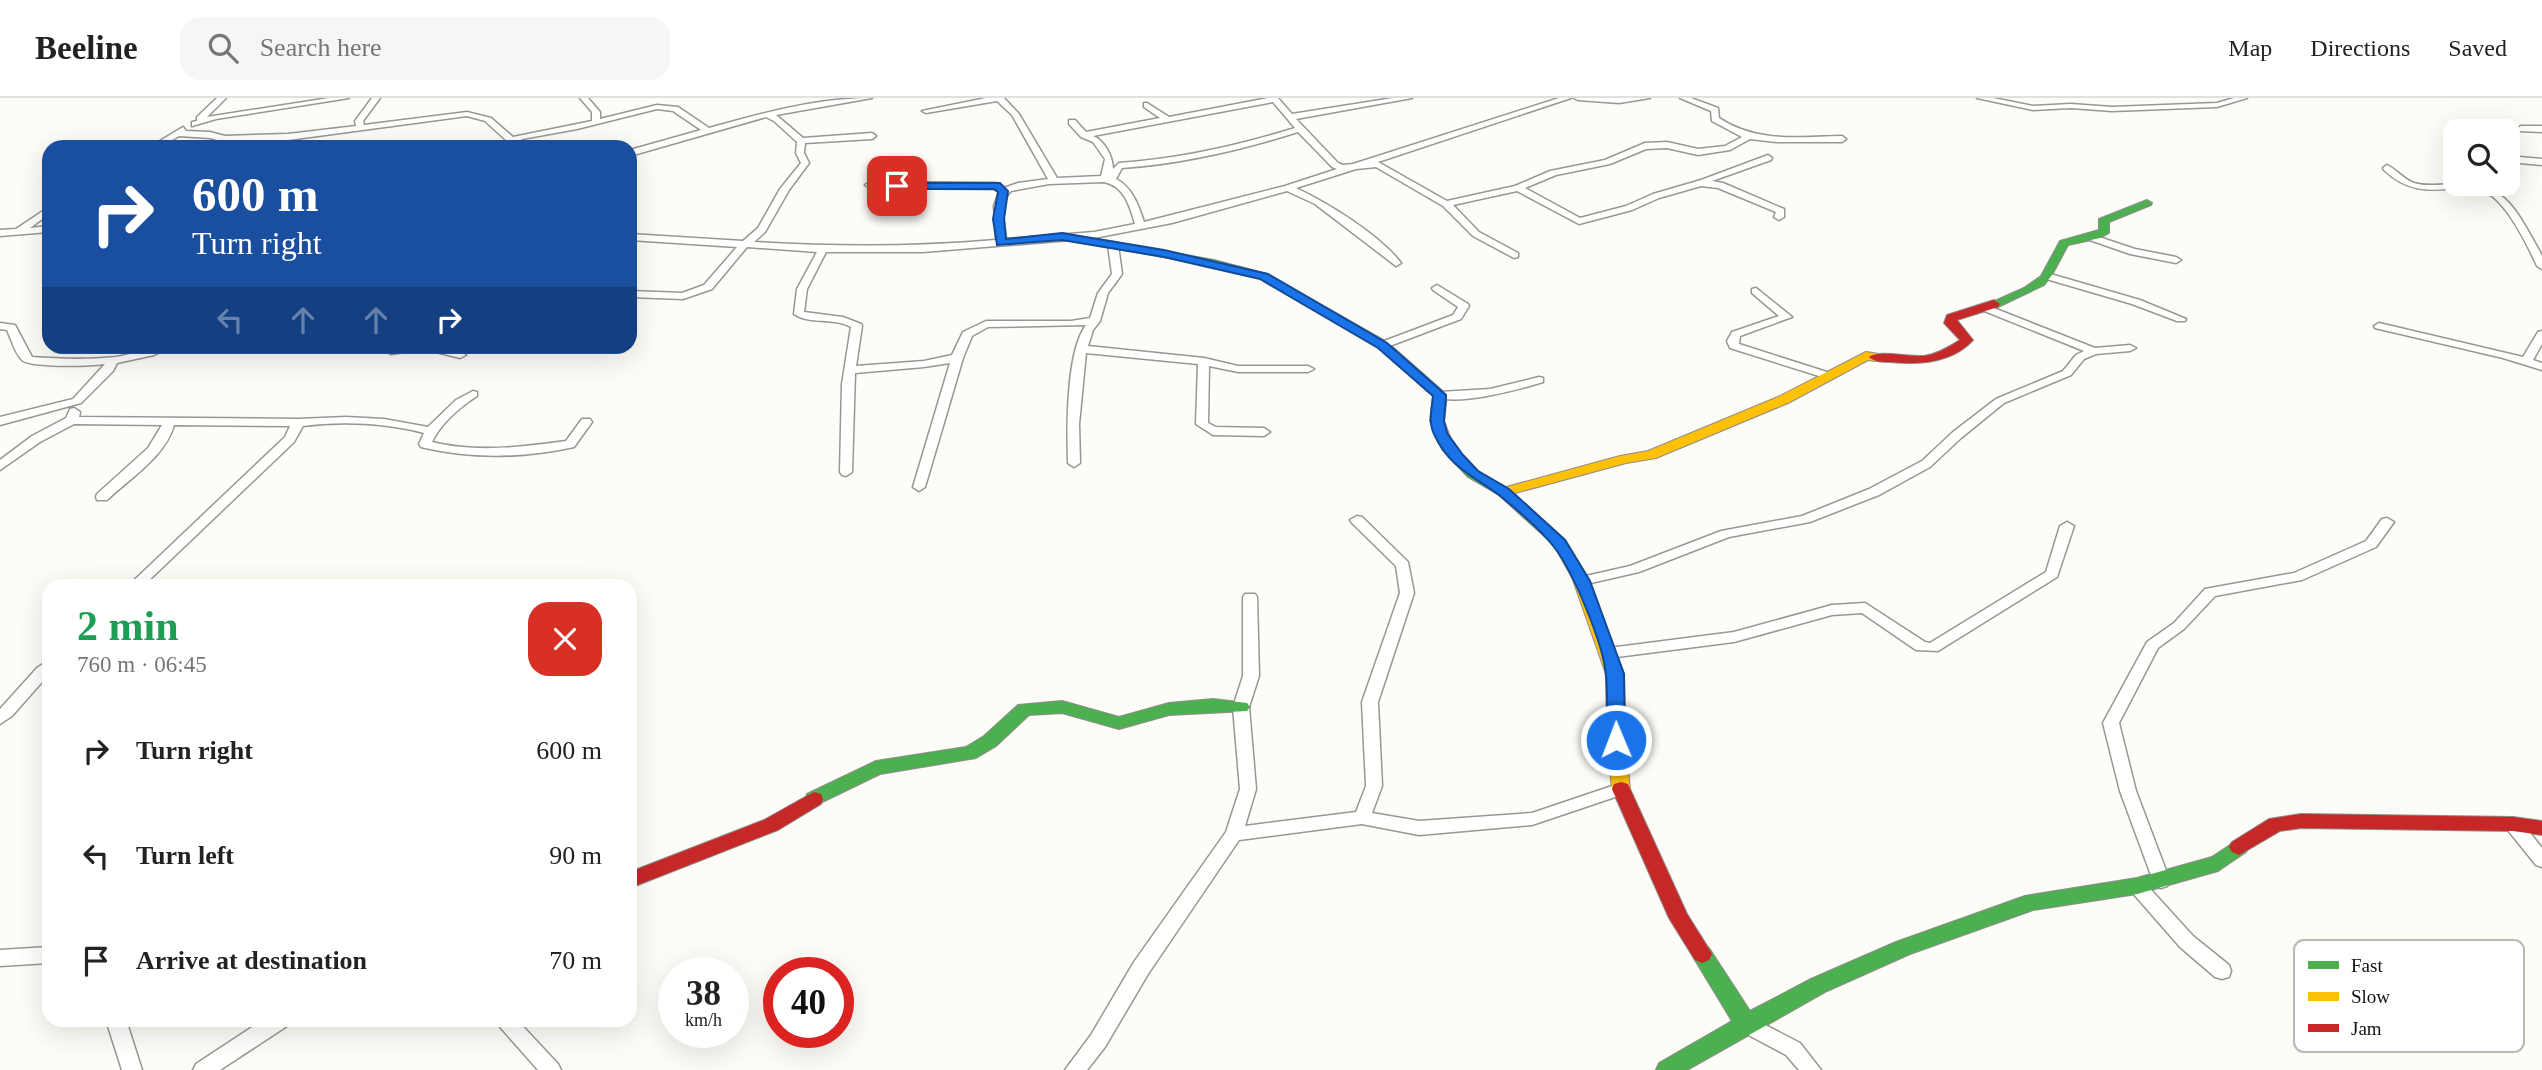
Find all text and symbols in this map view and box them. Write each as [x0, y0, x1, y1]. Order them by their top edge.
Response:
search box [180, 17, 670, 80]
icon: search [204, 29, 242, 67]
text: Beeline [35, 30, 138, 66]
text: Search here [260, 33, 382, 62]
text: Map [2228, 35, 2272, 61]
text: Directions [2310, 35, 2410, 61]
text: Saved [2448, 35, 2507, 61]
map controls [2443, 119, 2520, 196]
button: search [2443, 119, 2520, 196]
pin [867, 156, 927, 216]
text: 600 m [192, 167, 319, 222]
icon: arrive [878, 167, 916, 205]
icon: right [77, 168, 168, 259]
text: Turn right [192, 225, 322, 261]
icon: left [211, 301, 249, 339]
icon: ahead [284, 301, 322, 339]
icon: ahead [357, 301, 395, 339]
icon: right [430, 301, 468, 339]
button: close [528, 602, 602, 676]
text: 2 min [77, 603, 179, 649]
text: 760 m · 06:45 [77, 652, 207, 677]
position arrow [1579, 703, 1653, 777]
icon: right [77, 732, 115, 770]
text: Turn right [136, 736, 253, 765]
text: 600 m [536, 736, 602, 765]
icon: left [77, 837, 115, 875]
text: Turn left [136, 841, 234, 870]
text: 90 m [549, 841, 602, 870]
legend [2294, 940, 2524, 1052]
icon: arrive [77, 942, 115, 980]
text: Arrive at destination [136, 946, 367, 975]
text: 70 m [549, 946, 602, 975]
text: Fast [2351, 955, 2383, 976]
speed limit sign: 40 [763, 957, 854, 1048]
text: 38 [686, 974, 721, 1013]
text: Slow [2351, 986, 2390, 1007]
text: km/h [685, 1010, 722, 1030]
text: Jam [2351, 1018, 2382, 1039]

